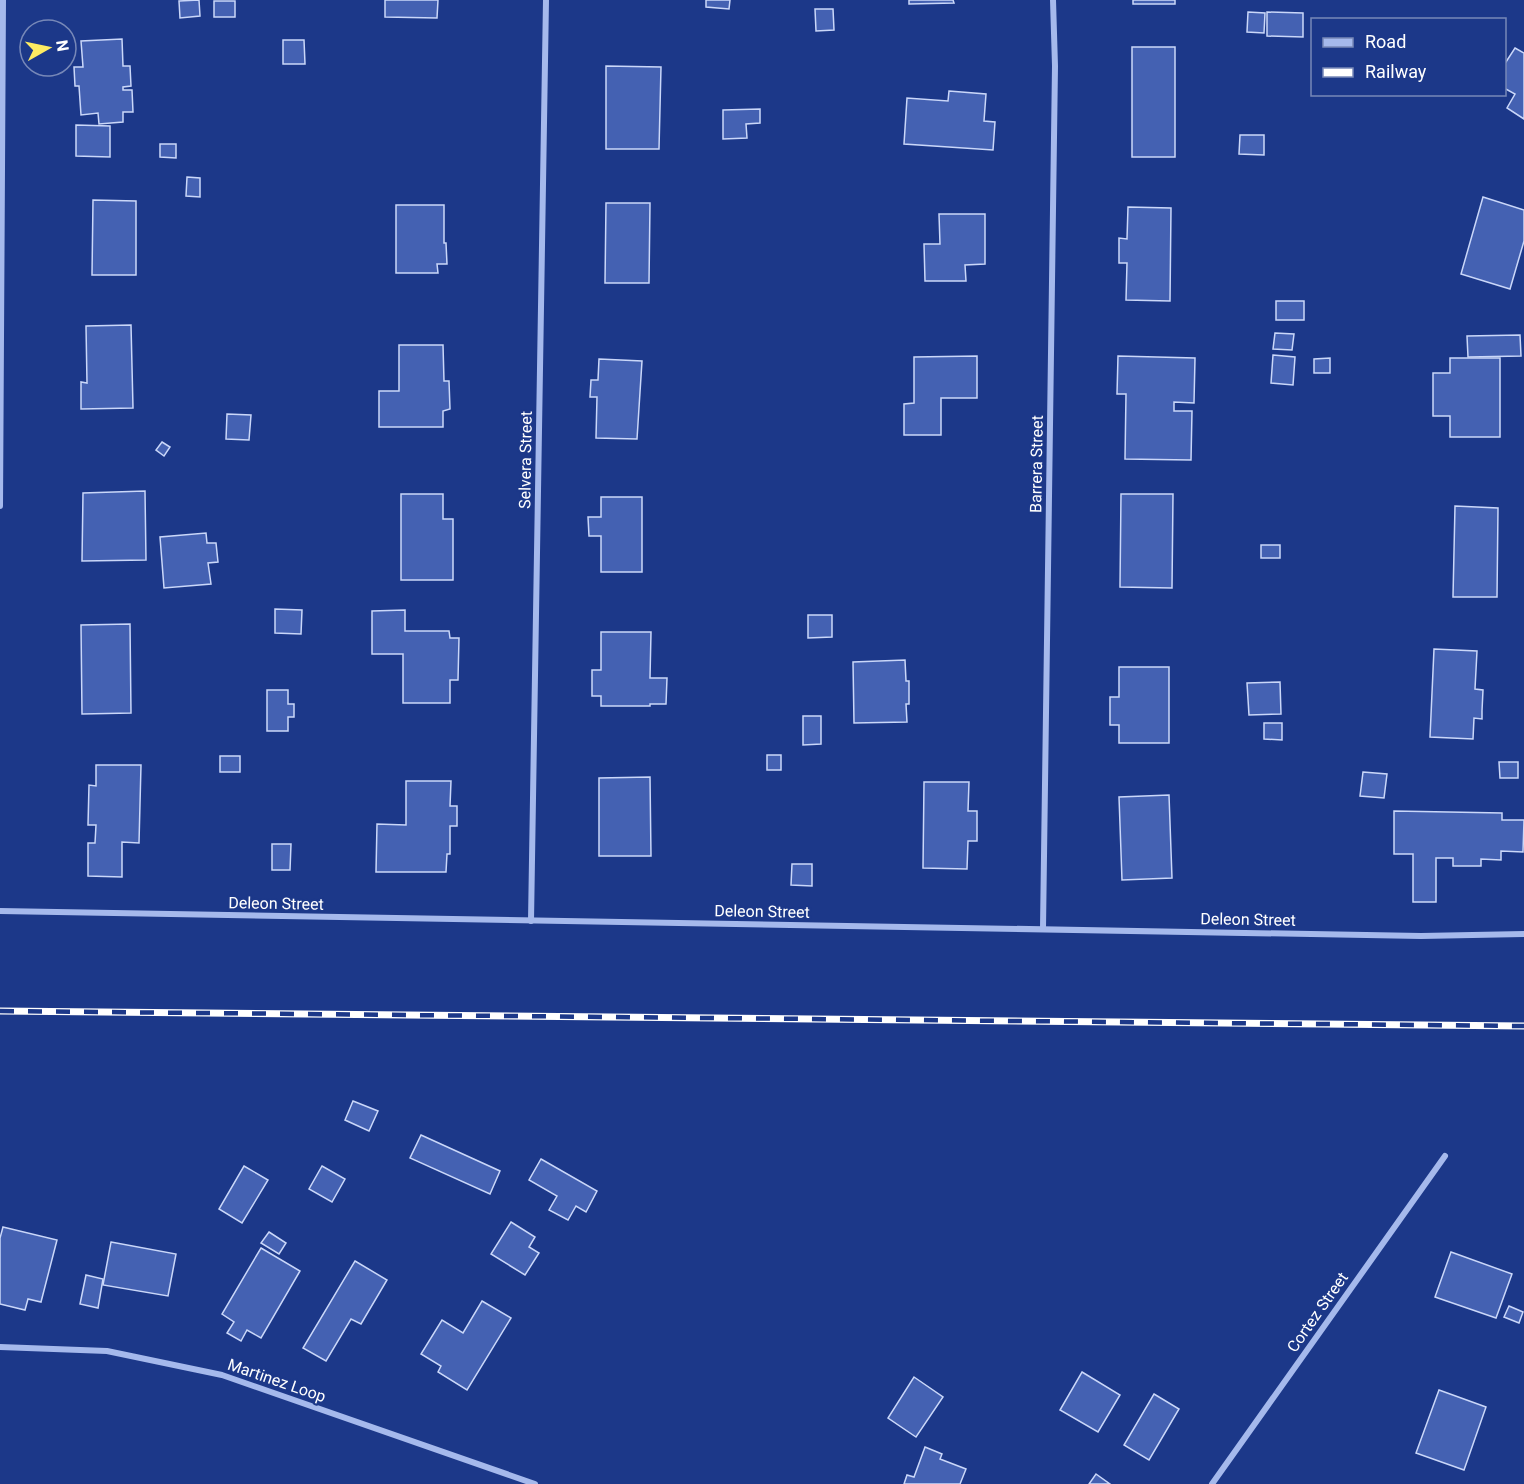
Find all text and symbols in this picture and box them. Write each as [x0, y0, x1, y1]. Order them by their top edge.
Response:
north arrow [18, 18, 78, 78]
legend [1311, 18, 1506, 96]
text: Road [1365, 31, 1406, 52]
text: N [52, 39, 73, 53]
text: Railway [1365, 61, 1427, 82]
street label: Selvera Street [515, 411, 536, 509]
street label: Barrera Street [1026, 415, 1047, 513]
street label: Deleon Street [228, 893, 324, 914]
street label: Deleon Street [714, 901, 810, 922]
street label: Deleon Street [1200, 909, 1296, 930]
street label: Cortez Street [1283, 1269, 1352, 1356]
street label: Martinez Loop [225, 1355, 328, 1406]

